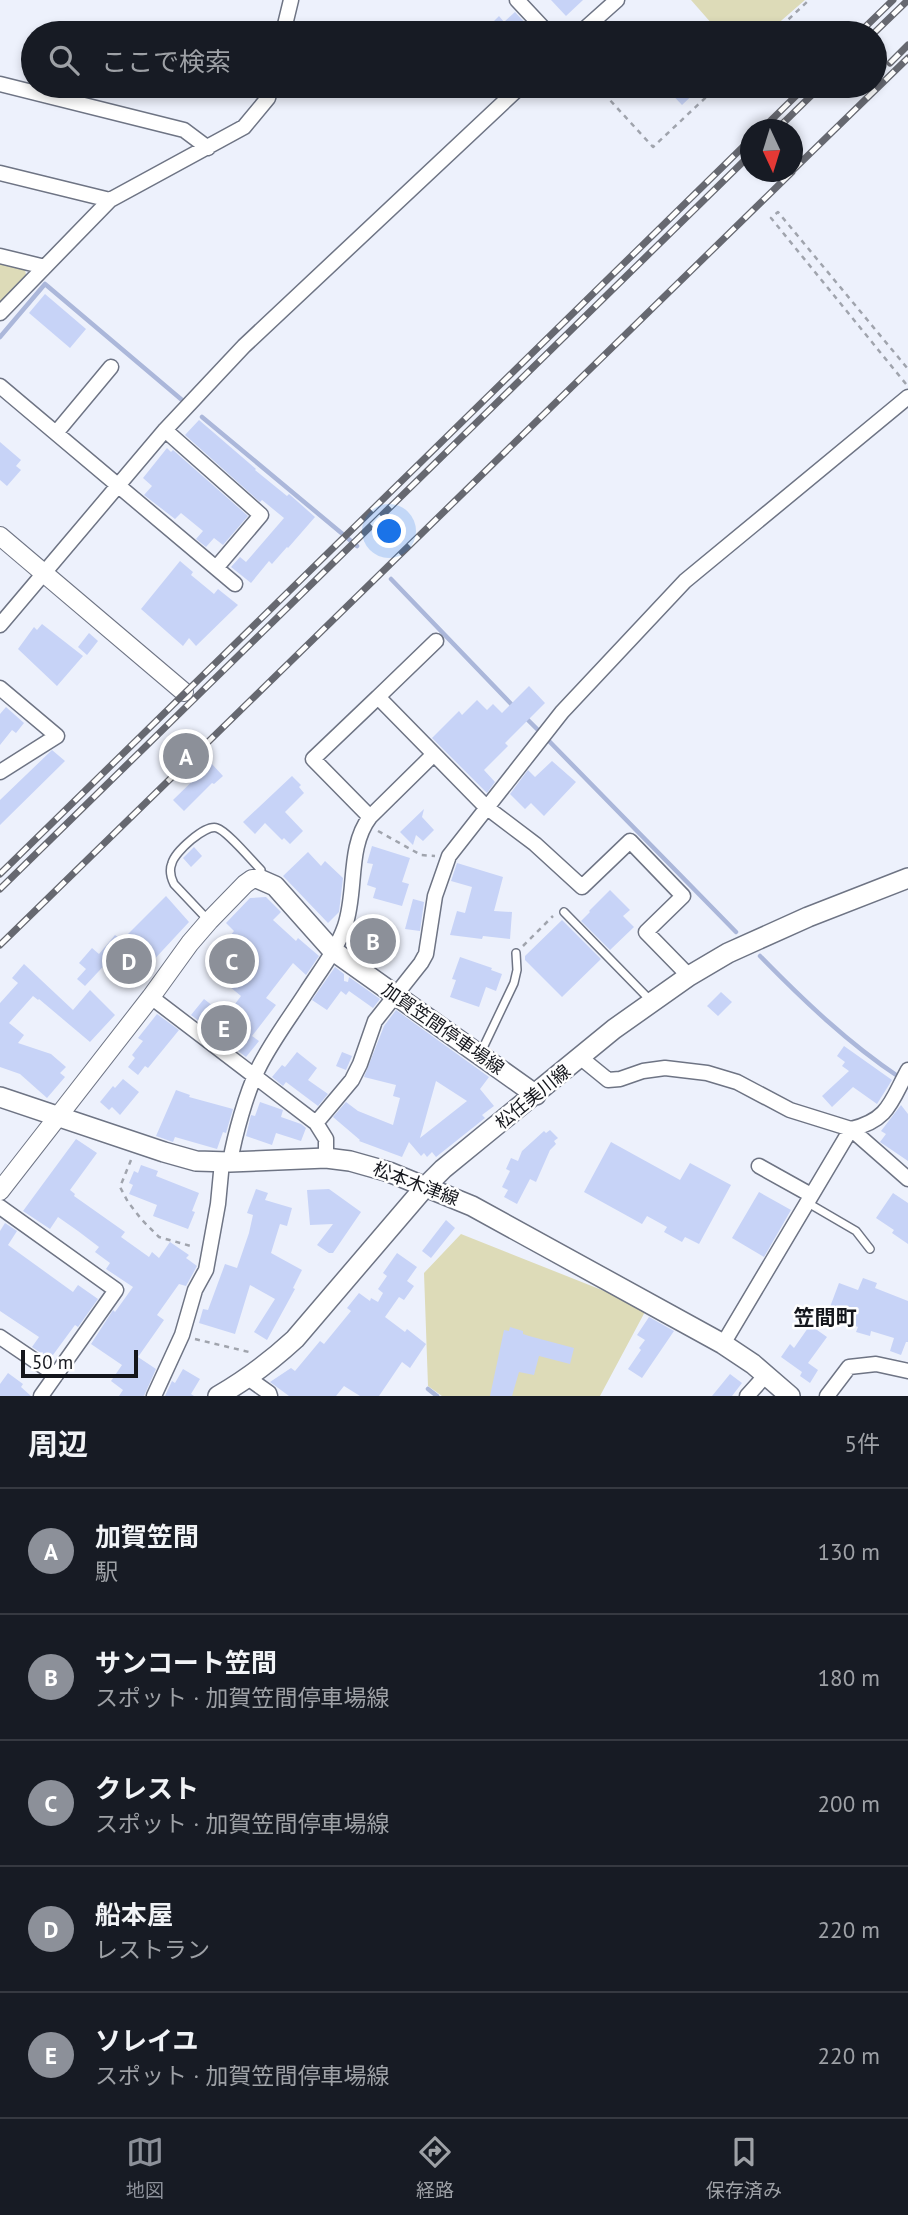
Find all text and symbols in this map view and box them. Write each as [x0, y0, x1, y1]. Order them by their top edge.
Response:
search box [21, 21, 887, 98]
icon: search [45, 41, 83, 79]
text: ここで検索 [101, 45, 231, 78]
north arrow [740, 119, 803, 182]
your location [372, 514, 406, 548]
pin: A [163, 730, 209, 782]
pin: B [350, 915, 396, 967]
pin: D [106, 935, 152, 987]
pin: C [209, 935, 255, 987]
street label: 加賀笠間停車場線 [378, 978, 509, 1079]
pin: E [201, 1002, 247, 1054]
street label: 松任美川線 [490, 1059, 575, 1134]
street label: 松本木津線 [370, 1157, 462, 1210]
district label: 笠間町 [794, 1304, 857, 1331]
scale bar [21, 1347, 138, 1379]
text: 50 m [32, 1350, 73, 1374]
text: 周辺 [28, 1424, 88, 1463]
text: 5件 [844, 1429, 880, 1458]
text: 加賀笠間 [95, 1520, 199, 1553]
text: A [44, 1537, 58, 1566]
text: 130 m [818, 1537, 880, 1566]
text: 駅 [95, 1557, 118, 1586]
text: サンコート笠間 [95, 1646, 277, 1679]
text: B [44, 1663, 58, 1692]
text: 180 m [818, 1663, 880, 1692]
text: スポット · 加賀笠間停車場線 [95, 1683, 389, 1712]
text: クレスト [95, 1772, 199, 1805]
text: C [45, 1789, 57, 1818]
text: 200 m [818, 1789, 880, 1818]
text: スポット · 加賀笠間停車場線 [95, 1809, 389, 1838]
text: 船本屋 [95, 1898, 173, 1931]
text: D [44, 1915, 58, 1944]
text: 220 m [818, 1915, 880, 1944]
text: レストラン [95, 1935, 210, 1964]
text: ソレイユ [95, 2024, 198, 2057]
text: E [45, 2041, 57, 2070]
text: 220 m [818, 2041, 880, 2070]
text: スポット · 加賀笠間停車場線 [95, 2061, 389, 2090]
tab: 地図 [126, 2133, 164, 2202]
tab: 経路 [416, 2133, 454, 2202]
tab: 保存済み [706, 2133, 782, 2202]

